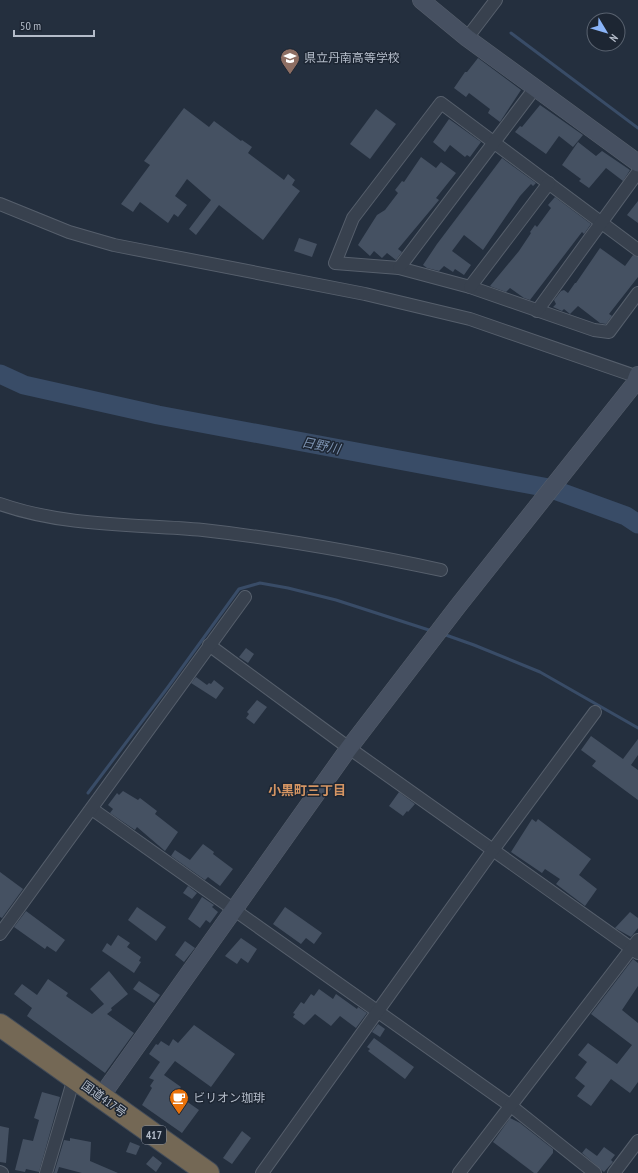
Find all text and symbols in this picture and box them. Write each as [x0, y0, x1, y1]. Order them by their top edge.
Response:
scale bar [14, 12, 94, 38]
north arrow [586, 12, 626, 52]
text: 50 m [20, 18, 41, 33]
text: N [607, 32, 621, 45]
school or university icon: 県立丹南高等学校 [279, 47, 301, 75]
place label: 県立丹南高等学校 [304, 50, 400, 65]
water label: 日野川 [300, 433, 344, 458]
district label: 小黒町三丁目 [268, 782, 346, 799]
street label: 国道417号 [79, 1077, 130, 1120]
cafe icon: ビリオン珈琲 [168, 1087, 190, 1115]
place label: ビリオン珈琲 [193, 1090, 265, 1105]
road number: 417 [142, 1126, 166, 1144]

